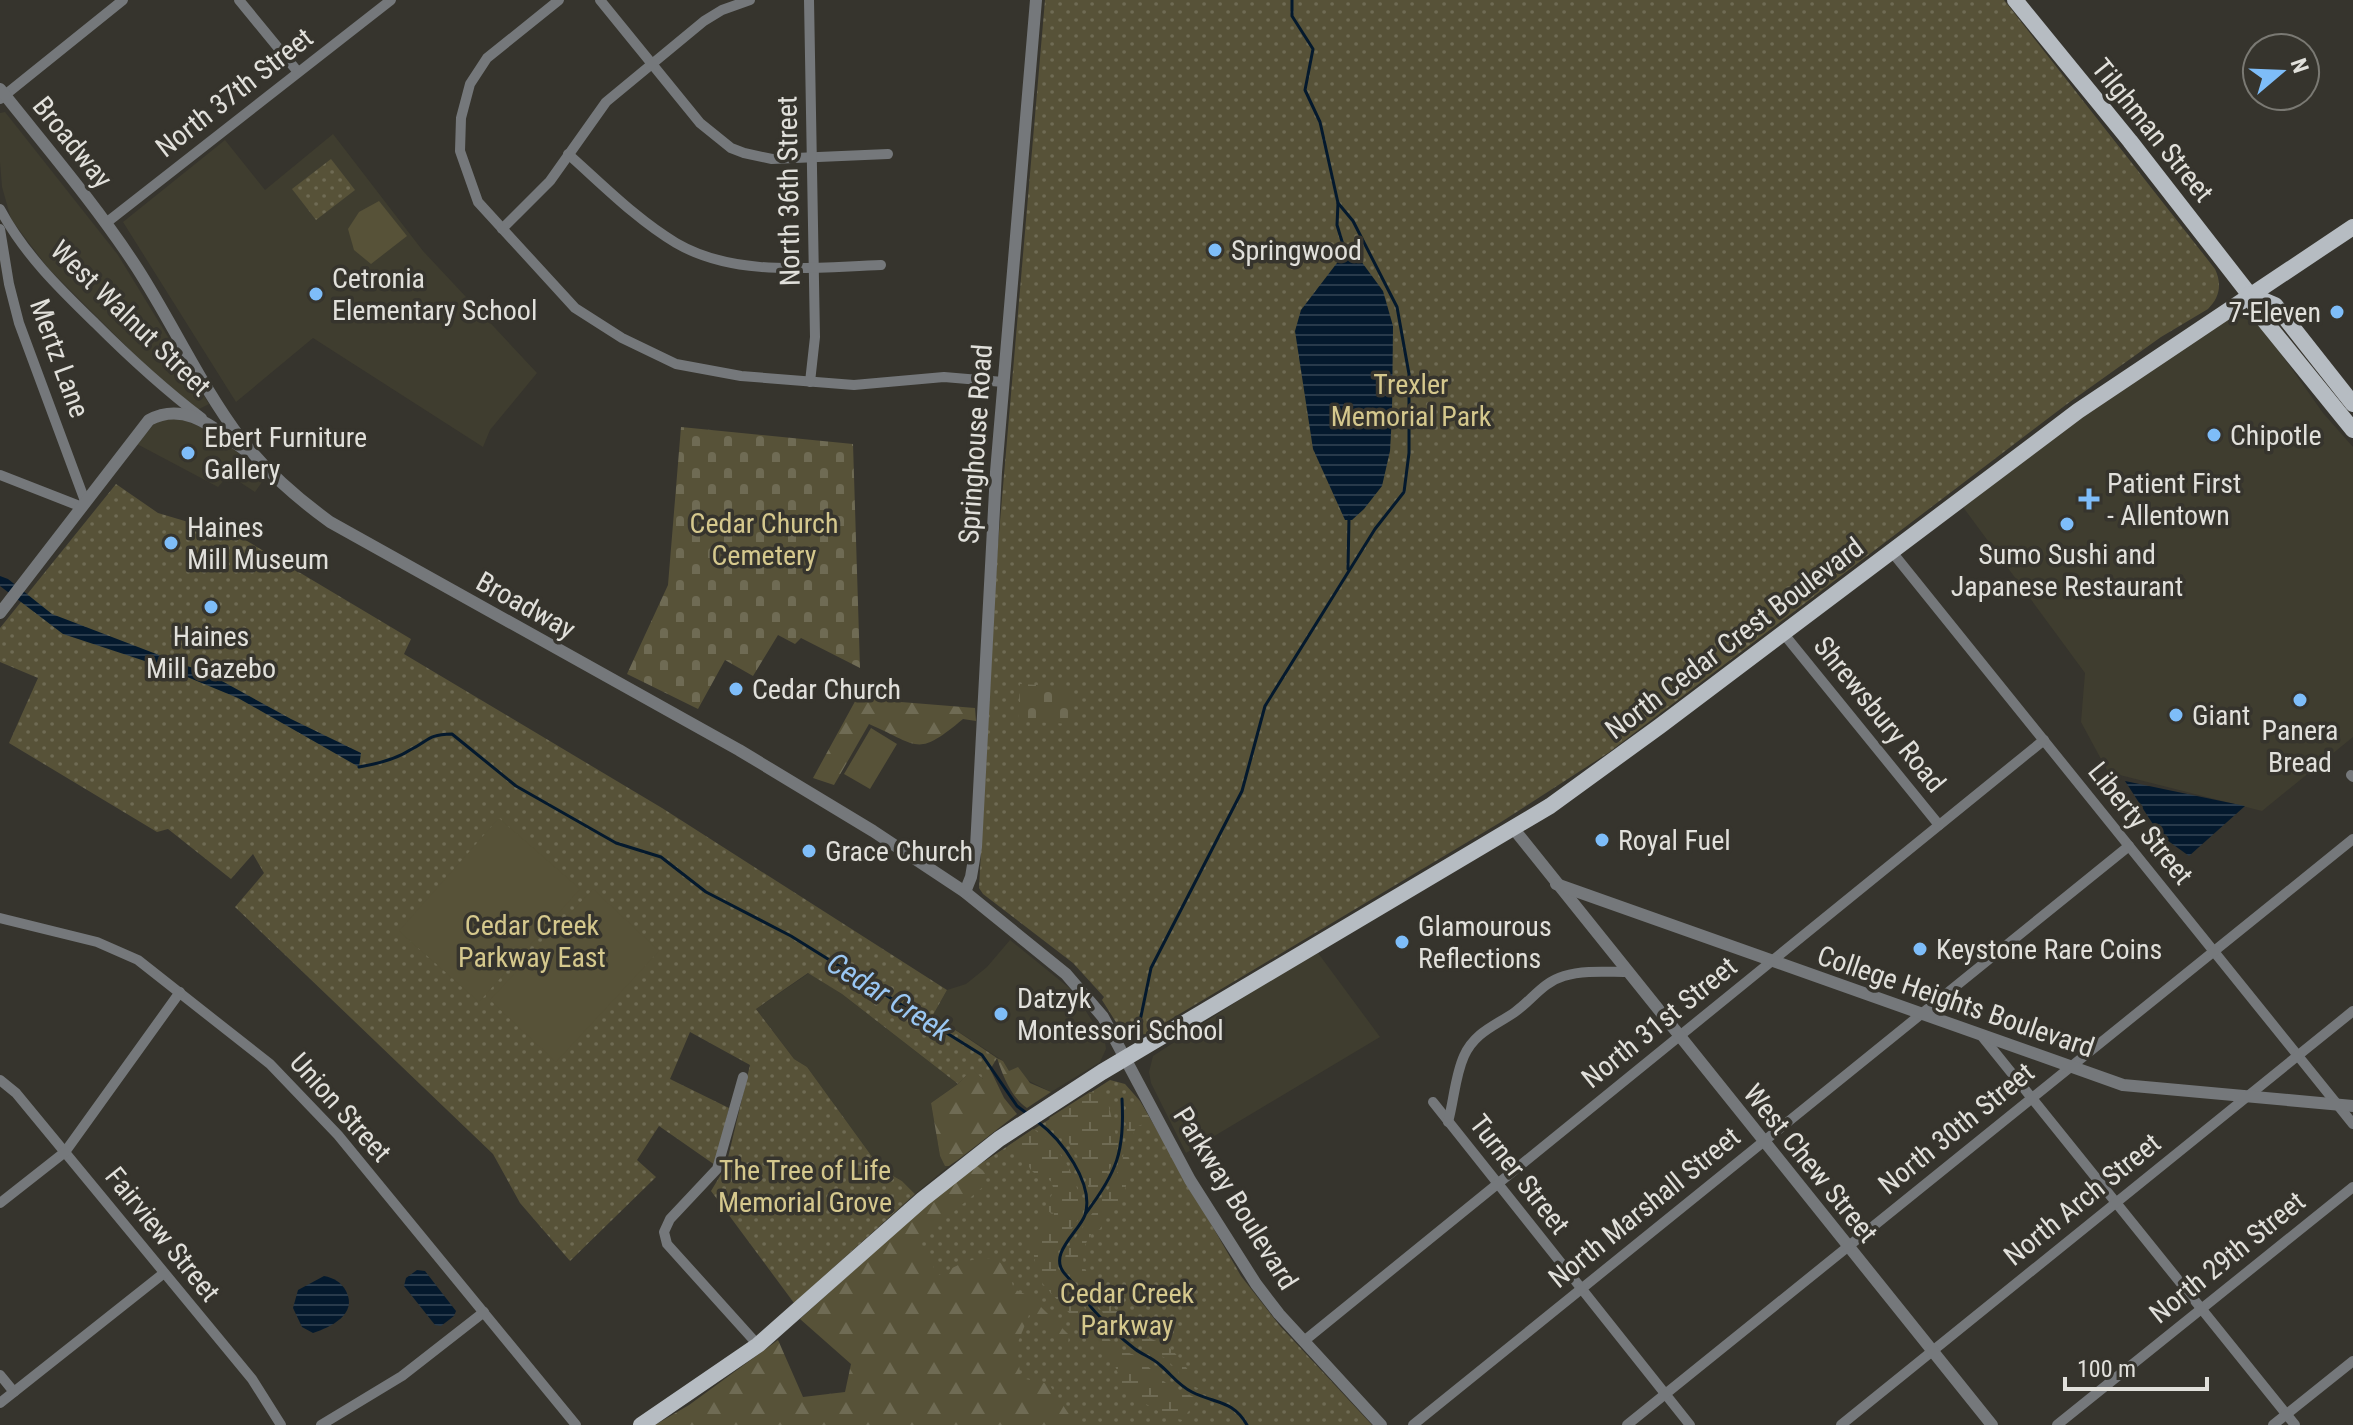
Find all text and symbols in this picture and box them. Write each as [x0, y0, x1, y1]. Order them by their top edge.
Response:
street label: North 37th Street [149, 21, 319, 164]
north arrow [2241, 32, 2321, 112]
street label: Tilghman Street [2085, 52, 2220, 209]
text: N [2285, 55, 2313, 76]
street label: Broadway [26, 90, 120, 195]
street label: North 36th Street [770, 96, 807, 286]
street label: West Walnut Street [44, 234, 218, 403]
place label: Springwood [1231, 234, 1362, 267]
marker: Springwood [1206, 241, 1224, 259]
place label: Cetronia Elementary School [332, 262, 537, 327]
marker: Cetronia Elementary School [307, 285, 325, 303]
street label: Mertz Lane [23, 294, 96, 422]
place label: 7-Eleven [2228, 296, 2321, 329]
marker: 7-Eleven [2328, 303, 2346, 321]
street label: Springhouse Road [952, 343, 999, 545]
park label: Trexler Memorial Park [1331, 368, 1492, 433]
place label: Chipotle [2230, 419, 2322, 452]
place label: Ebert Furniture Gallery [204, 421, 367, 486]
marker: Chipotle [2205, 426, 2223, 444]
marker: Ebert Furniture Gallery [179, 444, 197, 462]
place label: Patient First - Allentown [2107, 467, 2241, 532]
marker: Patient First - Allentown [2078, 488, 2100, 510]
park label: Cedar Church Cemetery [690, 507, 838, 572]
place label: Haines Mill Museum [187, 511, 329, 576]
marker: Sumo Sushi and Japanese Restaurant [2058, 515, 2076, 533]
street label: North Cedar Crest Boulevard [1599, 531, 1870, 746]
marker: Haines Mill Museum [162, 534, 180, 552]
place label: Sumo Sushi and Japanese Restaurant [1951, 538, 2183, 603]
street label: Broadway [471, 565, 581, 646]
marker: Haines Mill Gazebo [202, 598, 220, 616]
place label: Haines Mill Gazebo [146, 620, 276, 685]
street label: Shrewsbury Road [1807, 630, 1952, 799]
place label: Cedar Church [752, 673, 901, 706]
marker: Cedar Church [727, 680, 745, 698]
marker: Panera Bread [2291, 691, 2309, 709]
place label: Giant [2192, 699, 2250, 732]
marker: Giant [2167, 706, 2185, 724]
place label: Panera Bread [2262, 714, 2338, 779]
street label: Liberty Street [2081, 755, 2200, 891]
place label: Royal Fuel [1618, 824, 1731, 857]
marker: Royal Fuel [1593, 831, 1611, 849]
place label: Grace Church [825, 835, 973, 868]
marker: Grace Church [800, 842, 818, 860]
park label: Cedar Creek Parkway East [458, 909, 606, 974]
place label: Glamourous Reflections [1418, 910, 1552, 975]
marker: Glamourous Reflections [1393, 933, 1411, 951]
place label: Keystone Rare Coins [1936, 933, 2162, 966]
street label: College Heights Boulevard [1813, 939, 2099, 1064]
marker: Keystone Rare Coins [1911, 940, 1929, 958]
water label: Cedar Creek [821, 945, 959, 1049]
street label: North 31st Street [1575, 950, 1743, 1095]
place label: Datzyk Montessori School [1017, 982, 1224, 1047]
marker: Datzyk Montessori School [992, 1005, 1010, 1023]
street label: Union Street [283, 1046, 398, 1169]
street label: North 30th Street [1872, 1056, 2041, 1201]
street label: West Chew Street [1737, 1077, 1885, 1249]
street label: Parkway Boulevard [1166, 1101, 1305, 1296]
street label: Turner Street [1463, 1108, 1577, 1241]
street label: North Marshall Street [1542, 1120, 1747, 1295]
street label: North Arch Street [1997, 1126, 2167, 1273]
park label: The Tree of Life Memorial Grove [718, 1154, 892, 1219]
street label: Fairview Street [98, 1160, 227, 1308]
street label: North 29th Street [2143, 1185, 2312, 1330]
park label: Cedar Creek Parkway [1060, 1277, 1195, 1342]
scale bar [2065, 1341, 2207, 1391]
text: 100 m [2077, 1355, 2136, 1383]

